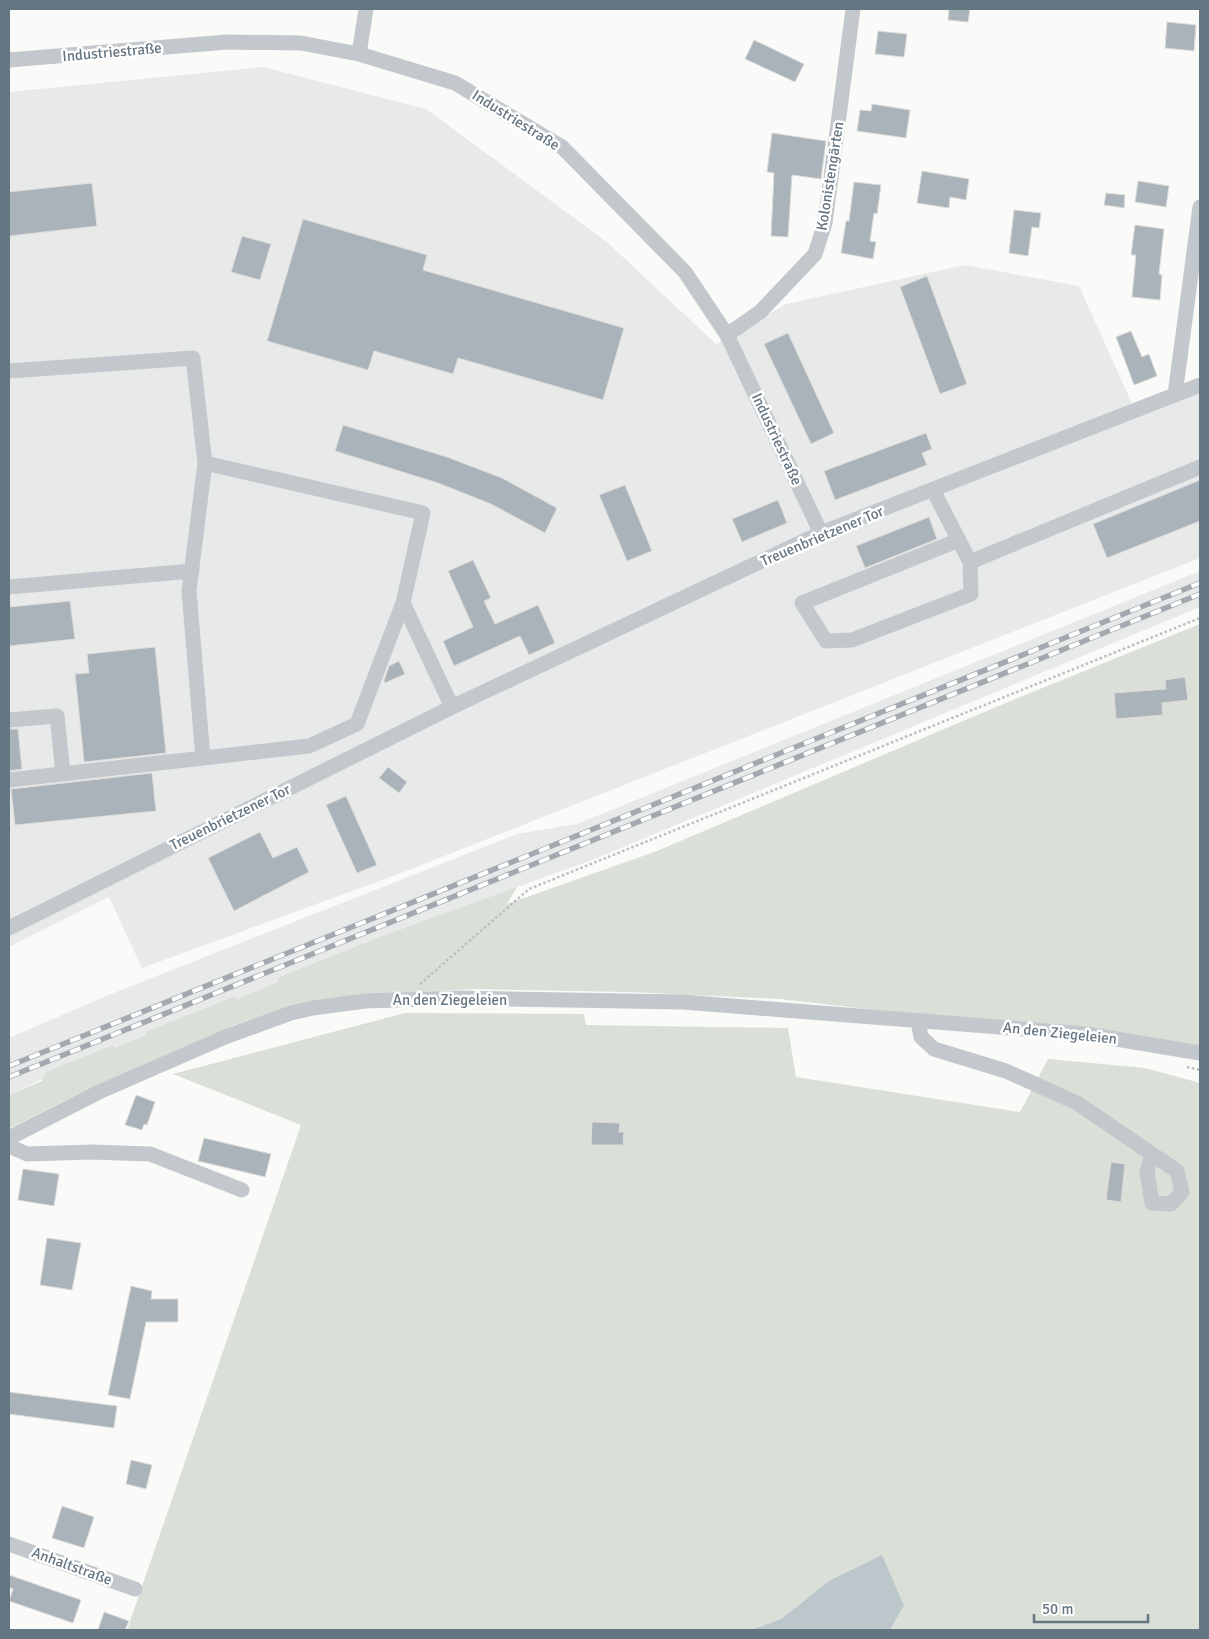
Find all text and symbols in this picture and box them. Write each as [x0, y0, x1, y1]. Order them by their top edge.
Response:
street label: Industriestraße [62, 39, 162, 65]
street label: Industriestraße [469, 86, 563, 154]
street label: Kolonistengärten [812, 120, 848, 232]
street label: Industriestraße [748, 390, 806, 488]
street label: Treuenbrietzener Tor [758, 502, 887, 570]
street label: Treuenbrietzener Tor [167, 780, 294, 854]
street label: An den Ziegeleien [393, 991, 507, 1009]
street label: An den Ziegeleien [1002, 1018, 1118, 1048]
street label: Anhaltstraße [29, 1543, 115, 1589]
scale bar [1034, 1592, 1148, 1624]
text: 50 m [1042, 1600, 1073, 1618]

